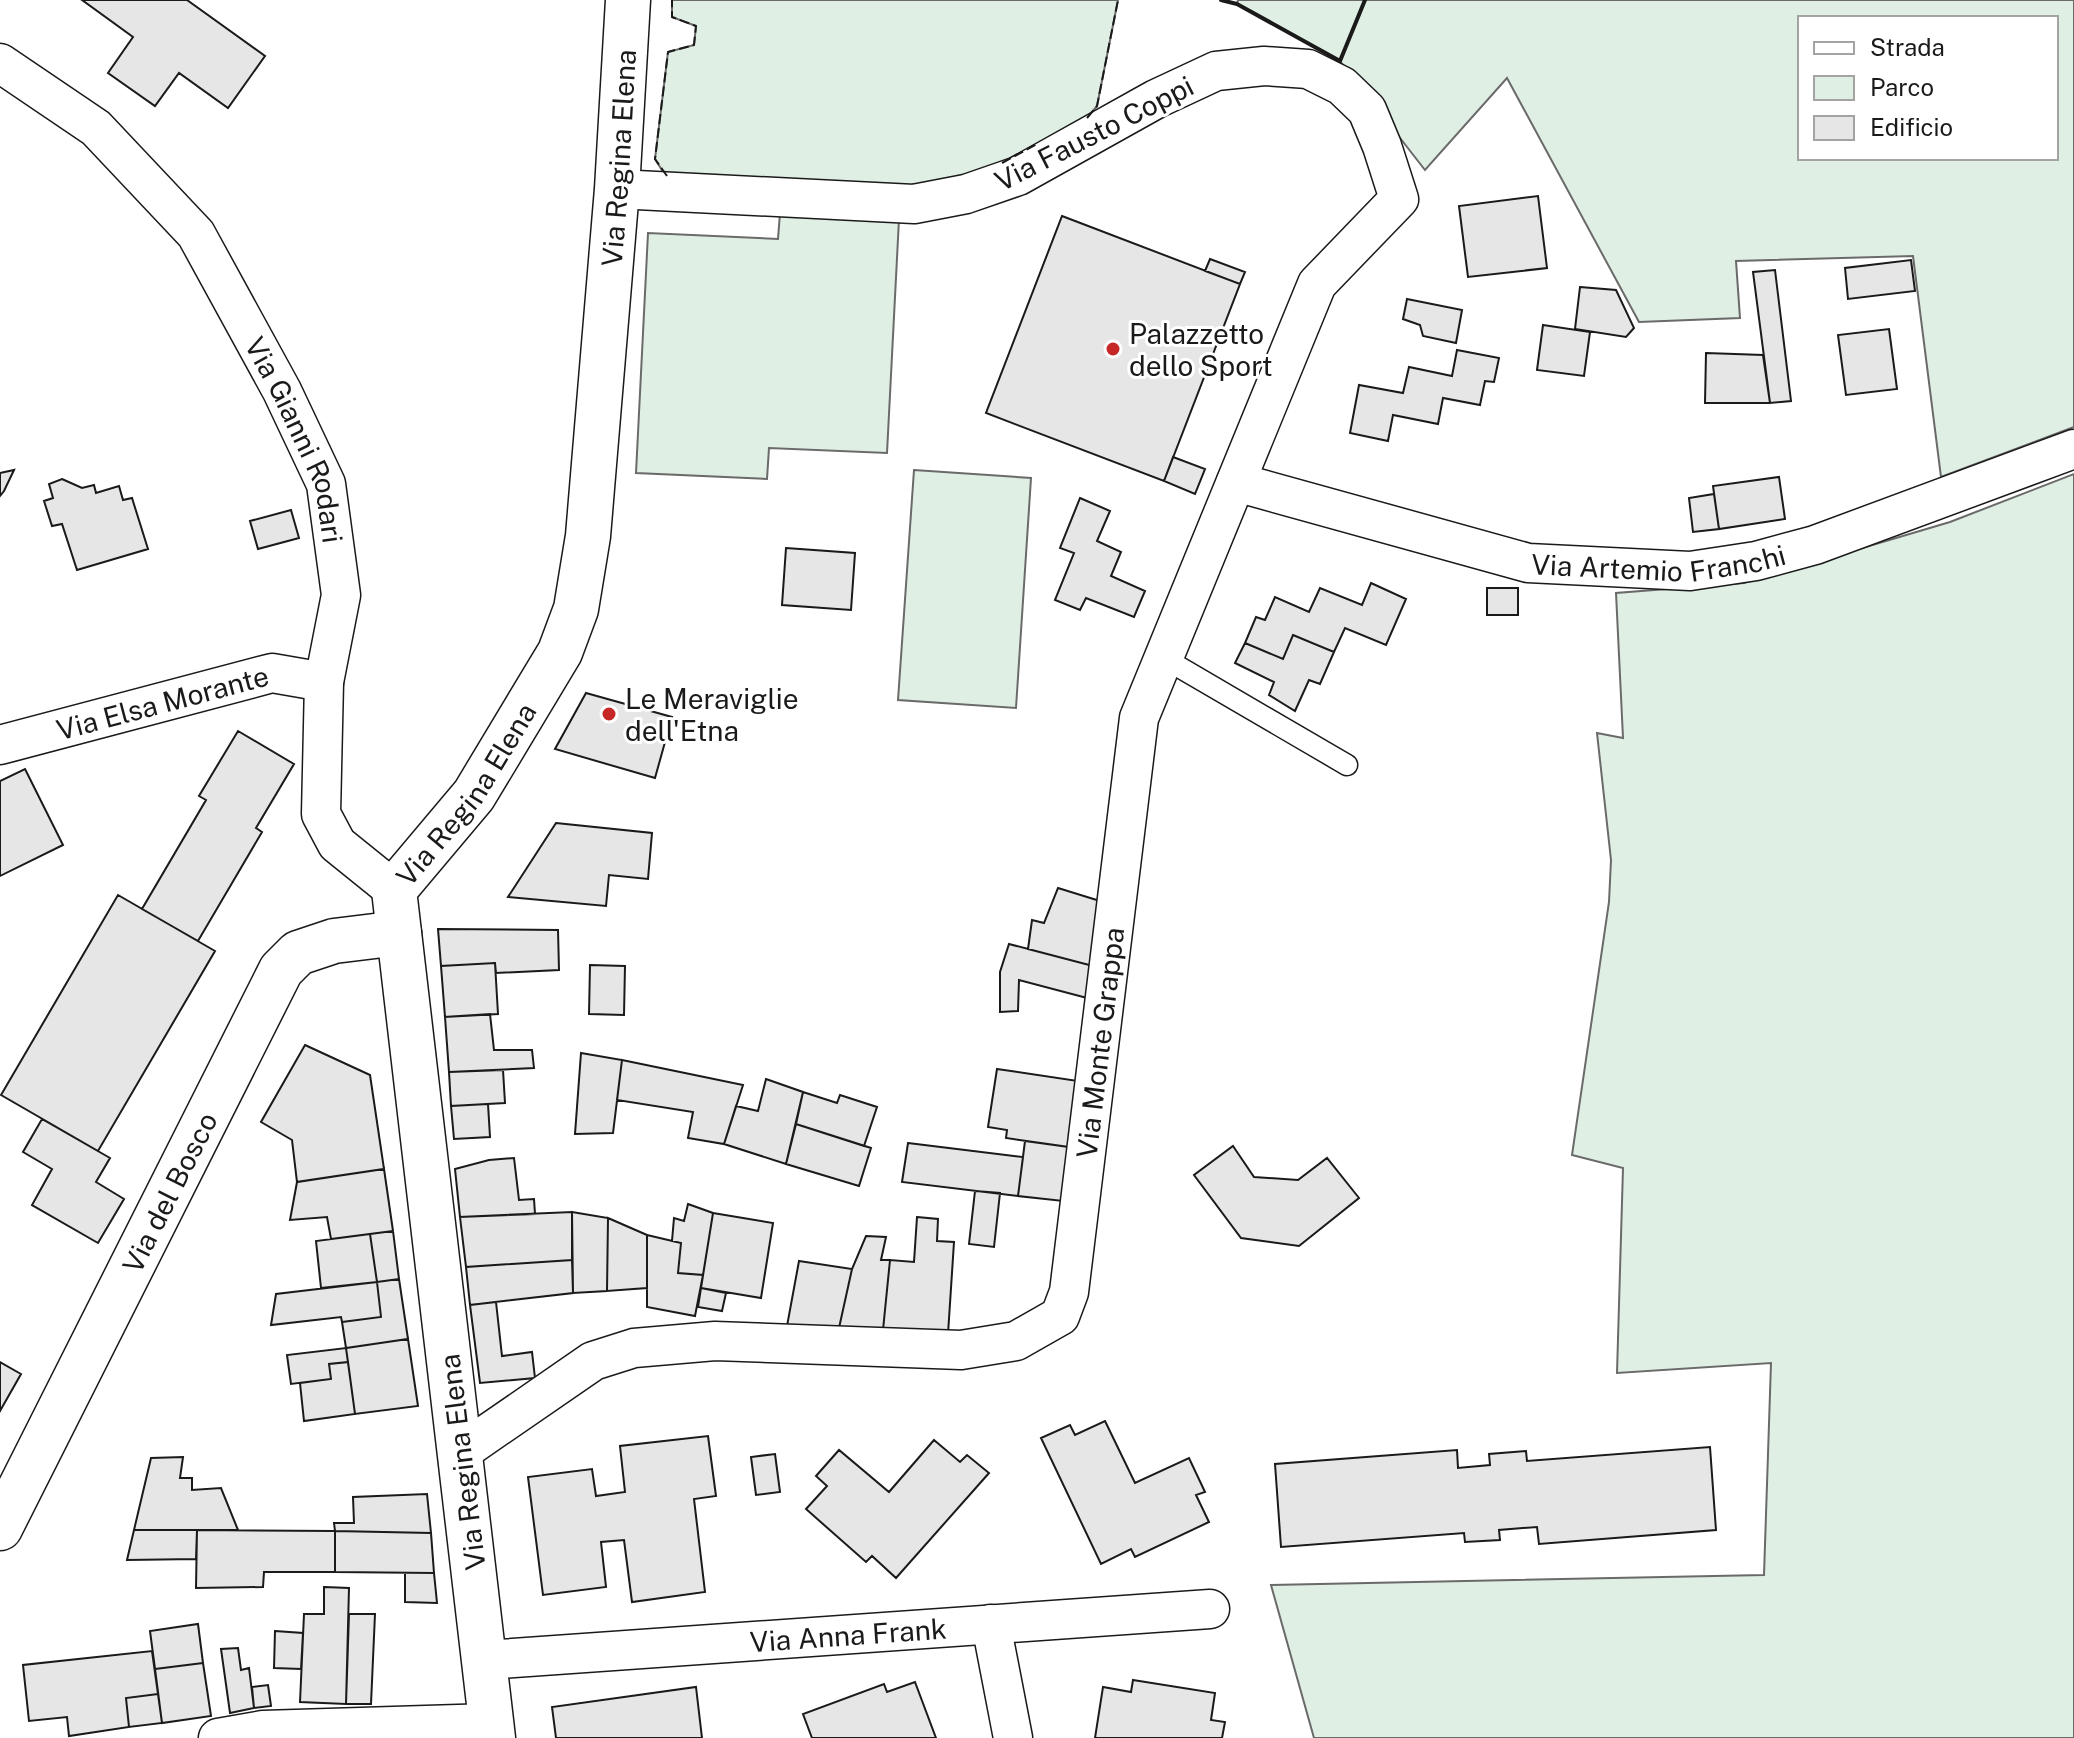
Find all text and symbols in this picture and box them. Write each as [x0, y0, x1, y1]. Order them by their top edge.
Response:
legend [1798, 16, 2058, 160]
text: Strada [1870, 33, 1945, 61]
street label: Via Regina Elena [594, 48, 642, 268]
street label: Via Fausto Coppi [989, 69, 1199, 197]
text: Parco [1870, 73, 1934, 101]
text: Edificio [1870, 113, 1953, 141]
place label: Palazzetto dello Sport [1129, 317, 1273, 382]
street label: Via Gianni Rodari [239, 331, 350, 545]
marker: Palazzetto dello Sport [1104, 340, 1122, 358]
street label: Via Artemio Franchi [1530, 537, 1789, 587]
street label: Via Elsa Morante [53, 658, 272, 746]
place label: Le Meraviglie dell'Etna [625, 682, 799, 747]
street label: Via Regina Elena [389, 697, 542, 892]
marker: Le Meraviglie dell'Etna [600, 705, 618, 723]
street label: Via Monte Grappa [1069, 925, 1130, 1160]
street label: Via del Bosco [115, 1106, 223, 1278]
street label: Via Regina Elena [432, 1352, 492, 1572]
street label: Via Anna Frank [749, 1611, 948, 1658]

